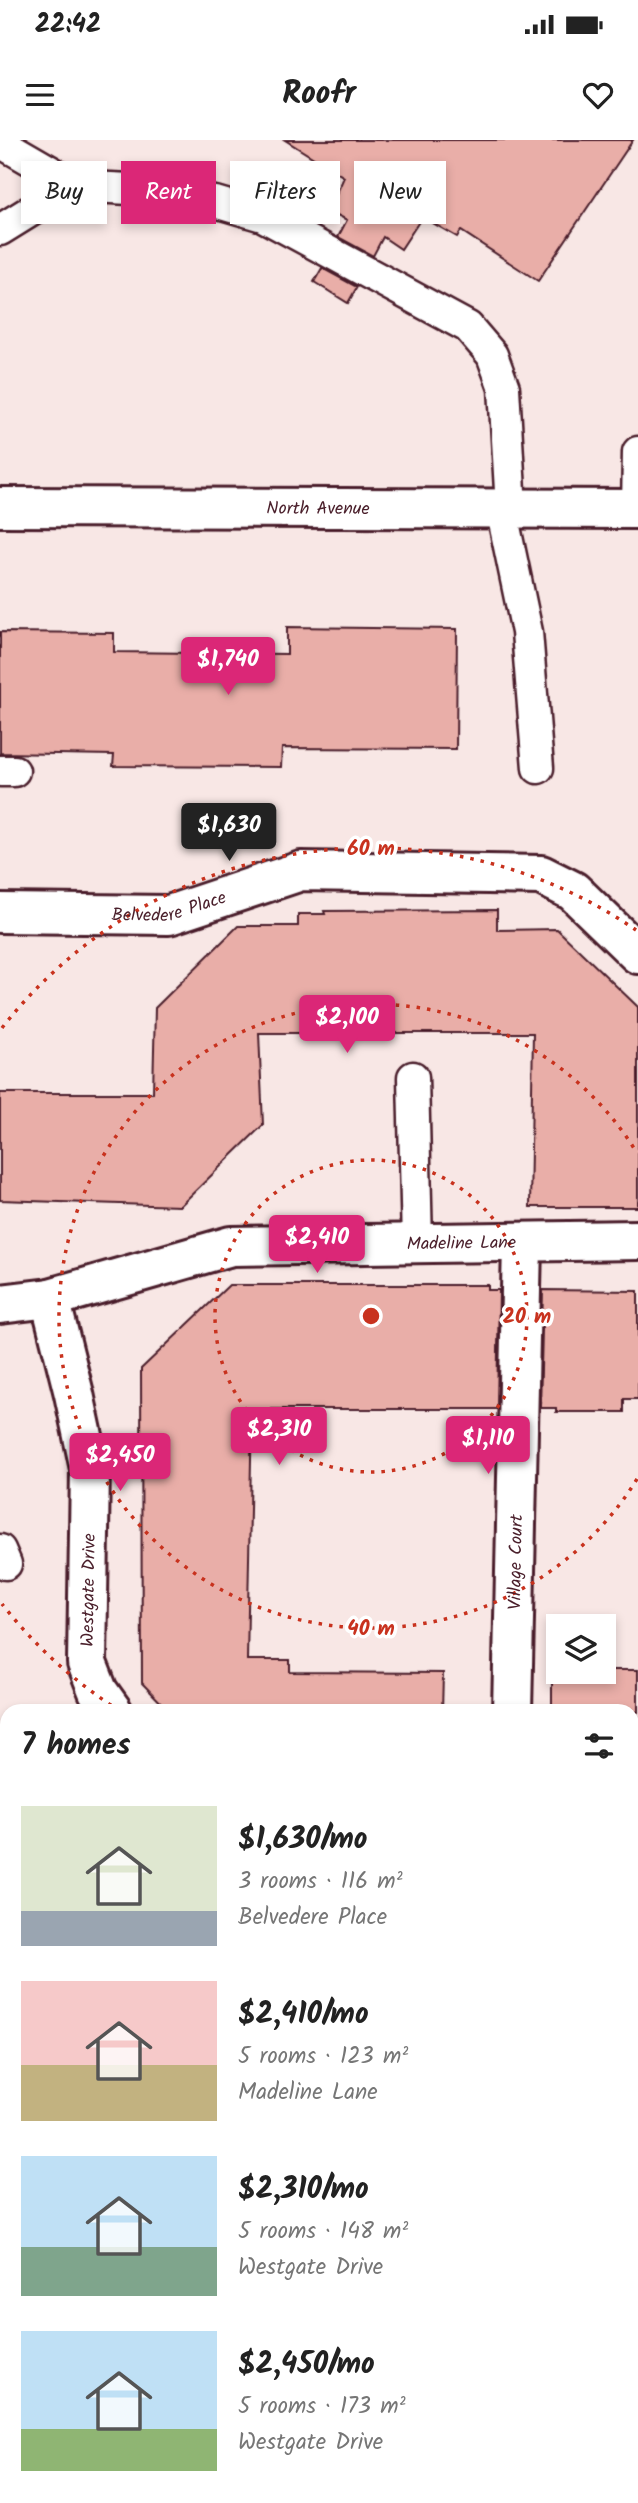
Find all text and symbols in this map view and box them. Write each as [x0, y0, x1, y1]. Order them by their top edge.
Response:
text: 22:42 [35, 4, 101, 46]
text: Roofr [282, 69, 356, 120]
icon: menu [21, 76, 59, 114]
icon: heart [579, 76, 617, 114]
chip: Buy [21, 161, 107, 224]
chip: Rent [121, 161, 216, 224]
chip: Filters [230, 161, 340, 224]
chip: New [354, 161, 446, 224]
street label: North Avenue [266, 495, 370, 524]
pin: $1,740 [171, 638, 285, 697]
text: $1,740 [197, 642, 259, 678]
pin: $1,630 [172, 804, 286, 863]
text: $1,630 [197, 808, 261, 844]
text: 60 m [347, 833, 395, 866]
street label: Belvedere Place [111, 884, 230, 931]
pin: $2,100 [290, 996, 404, 1055]
text: $2,100 [315, 1000, 379, 1036]
pin: $2,410 [260, 1216, 374, 1275]
text: $2,410 [285, 1220, 349, 1256]
street label: Madeline Lane [406, 1229, 516, 1259]
text: 20 m [503, 1301, 551, 1334]
centre of rings [359, 1304, 383, 1328]
pin: $2,310 [222, 1408, 336, 1467]
text: $2,310 [247, 1412, 311, 1448]
pin: $1,110 [431, 1416, 545, 1476]
text: $1,110 [462, 1421, 514, 1457]
pin: $2,450 [63, 1434, 177, 1493]
text: $2,450 [85, 1438, 155, 1474]
street label: Village Court [501, 1513, 532, 1610]
street label: Westgate Drive [74, 1533, 105, 1647]
text: 40 m [347, 1613, 395, 1646]
map controls [546, 1614, 616, 1684]
button: layers [546, 1614, 616, 1684]
text: 7 homes [21, 1722, 131, 1770]
icon: filters [580, 1727, 618, 1765]
text: $1,630/mo [238, 1816, 367, 1864]
icon: home [77, 1834, 161, 1918]
text: 3 rooms · 116 m² [238, 1864, 403, 1900]
text: Belvedere Place [238, 1900, 387, 1936]
text: $2,410/mo [238, 1991, 369, 2039]
icon: home [77, 2009, 161, 2093]
text: 5 rooms · 123 m² [238, 2039, 408, 2075]
text: Madeline Lane [238, 2075, 378, 2111]
text: $2,310/mo [238, 2166, 369, 2214]
icon: home [77, 2184, 161, 2268]
text: 5 rooms · 148 m² [238, 2214, 408, 2250]
text: Westgate Drive [238, 2250, 383, 2286]
text: $2,450/mo [238, 2341, 375, 2389]
icon: home [77, 2359, 161, 2443]
text: 5 rooms · 173 m² [238, 2389, 406, 2425]
text: Westgate Drive [238, 2425, 383, 2461]

